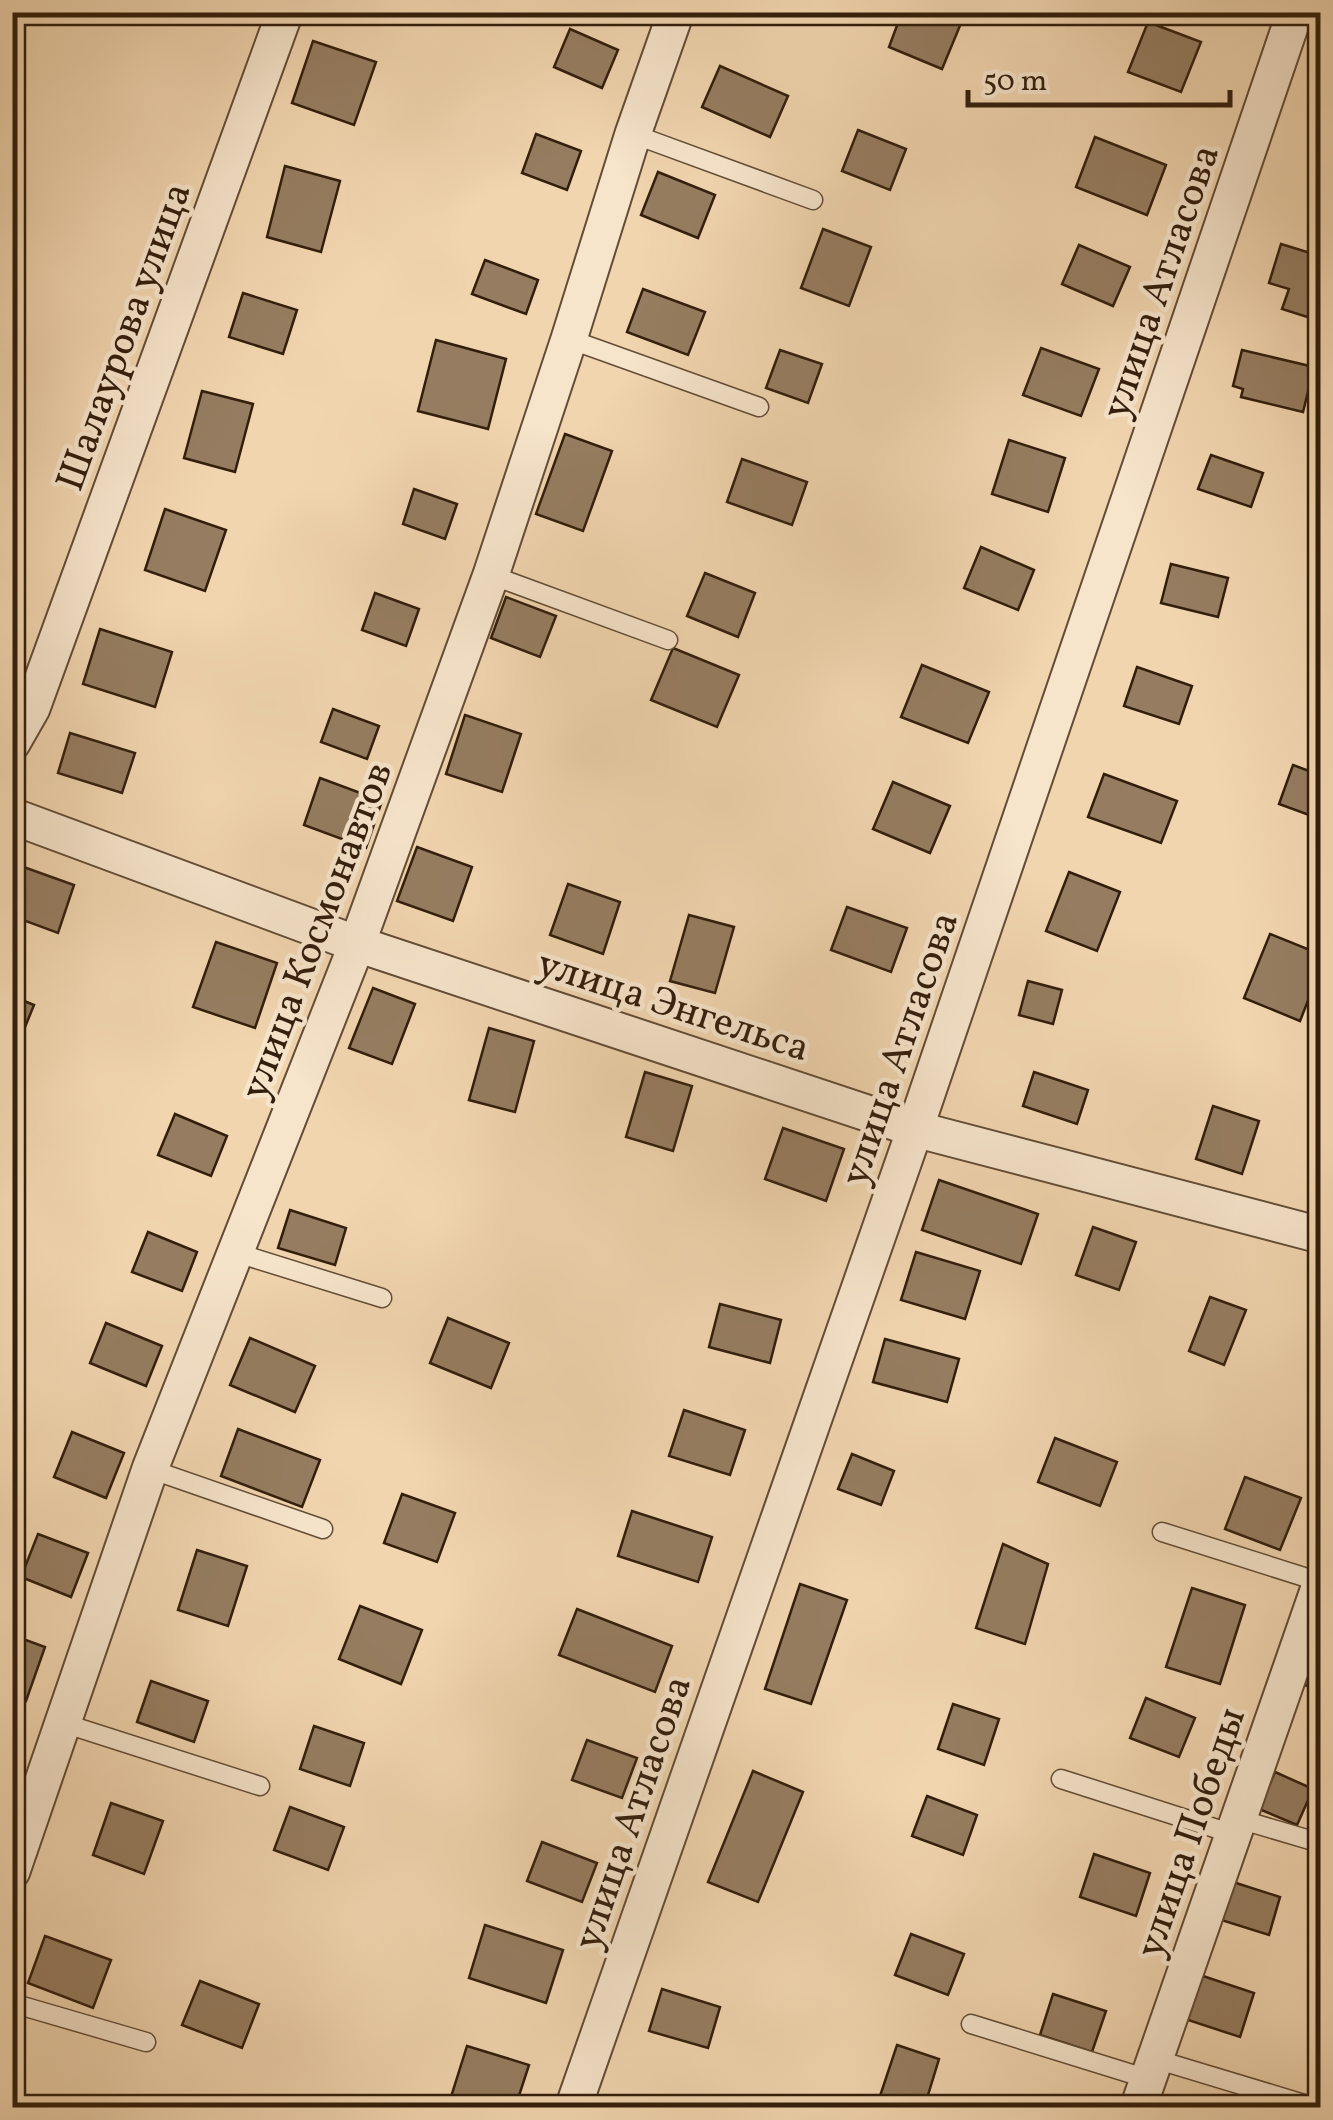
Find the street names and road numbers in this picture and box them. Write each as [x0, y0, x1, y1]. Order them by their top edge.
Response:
street label: улица Атласова [1090, 138, 1236, 427]
street label: Шалаурова улица [44, 175, 208, 499]
street label: улица Космонавтов [229, 755, 409, 1108]
street label: улица Атласова [829, 905, 975, 1194]
street label: улица Энгельса [529, 937, 816, 1078]
street label: улица Атласова [562, 1669, 708, 1958]
street label: улица Победы [1124, 1701, 1262, 1966]

